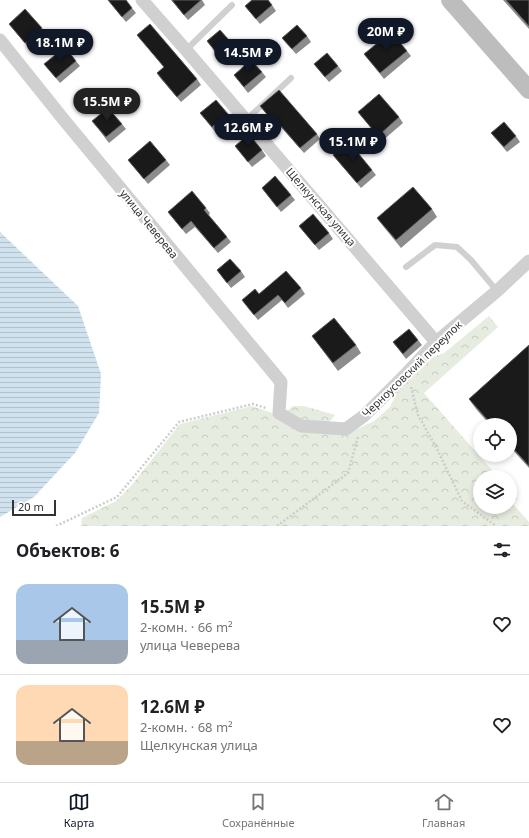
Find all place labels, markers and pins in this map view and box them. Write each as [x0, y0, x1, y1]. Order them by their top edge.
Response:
pin: 20M ₽ [358, 18, 414, 52]
pin: 18.1M ₽ [23, 29, 97, 63]
pin: 14.5M ₽ [211, 39, 285, 73]
pin: 15.5M ₽ [70, 88, 144, 122]
pin: 12.6M ₽ [211, 114, 285, 148]
pin: 15.1M ₽ [316, 128, 390, 162]

